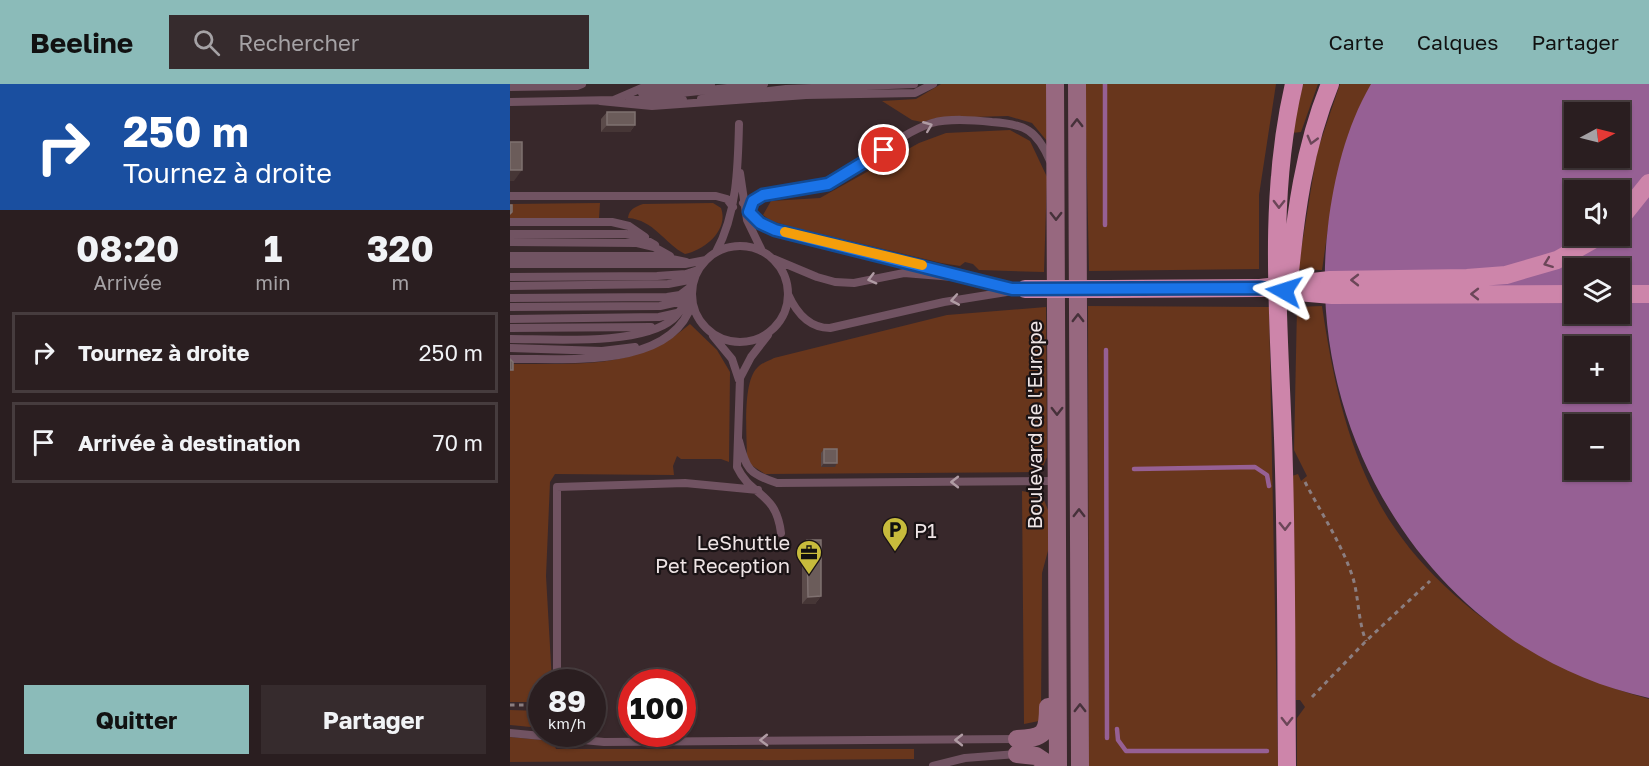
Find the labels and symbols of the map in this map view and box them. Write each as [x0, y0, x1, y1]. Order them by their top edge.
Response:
north arrow [1564, 102, 1630, 168]
one-way arrow [1071, 118, 1083, 127]
one-way arrow [922, 121, 933, 133]
pin [858, 124, 909, 175]
one-way arrow [1307, 134, 1319, 144]
one-way arrow [1273, 200, 1285, 209]
one-way arrow [1050, 211, 1062, 220]
one-way arrow [1544, 256, 1555, 268]
position arrow [1252, 259, 1316, 323]
one-way arrow [867, 272, 877, 285]
one-way arrow [1351, 273, 1360, 286]
one-way arrow [1470, 288, 1479, 300]
one-way arrow [950, 293, 960, 306]
one-way arrow [1072, 313, 1084, 322]
street label: Boulevard de l'Europe [1022, 321, 1046, 529]
one-way arrow [1051, 406, 1063, 415]
one-way arrow [950, 476, 959, 488]
one-way arrow [1073, 508, 1085, 517]
parking icon: P1 [880, 515, 910, 553]
place label: P1 [914, 518, 937, 542]
one-way arrow [1279, 522, 1291, 531]
place label: LeShuttle Pet Reception [655, 530, 790, 577]
office icon: LeShuttle Pet Reception [794, 538, 824, 576]
speed limit sign: 100 [618, 669, 696, 747]
one-way arrow [1074, 703, 1086, 712]
one-way arrow [1280, 717, 1293, 726]
one-way arrow [759, 734, 768, 747]
one-way arrow [954, 734, 963, 746]

